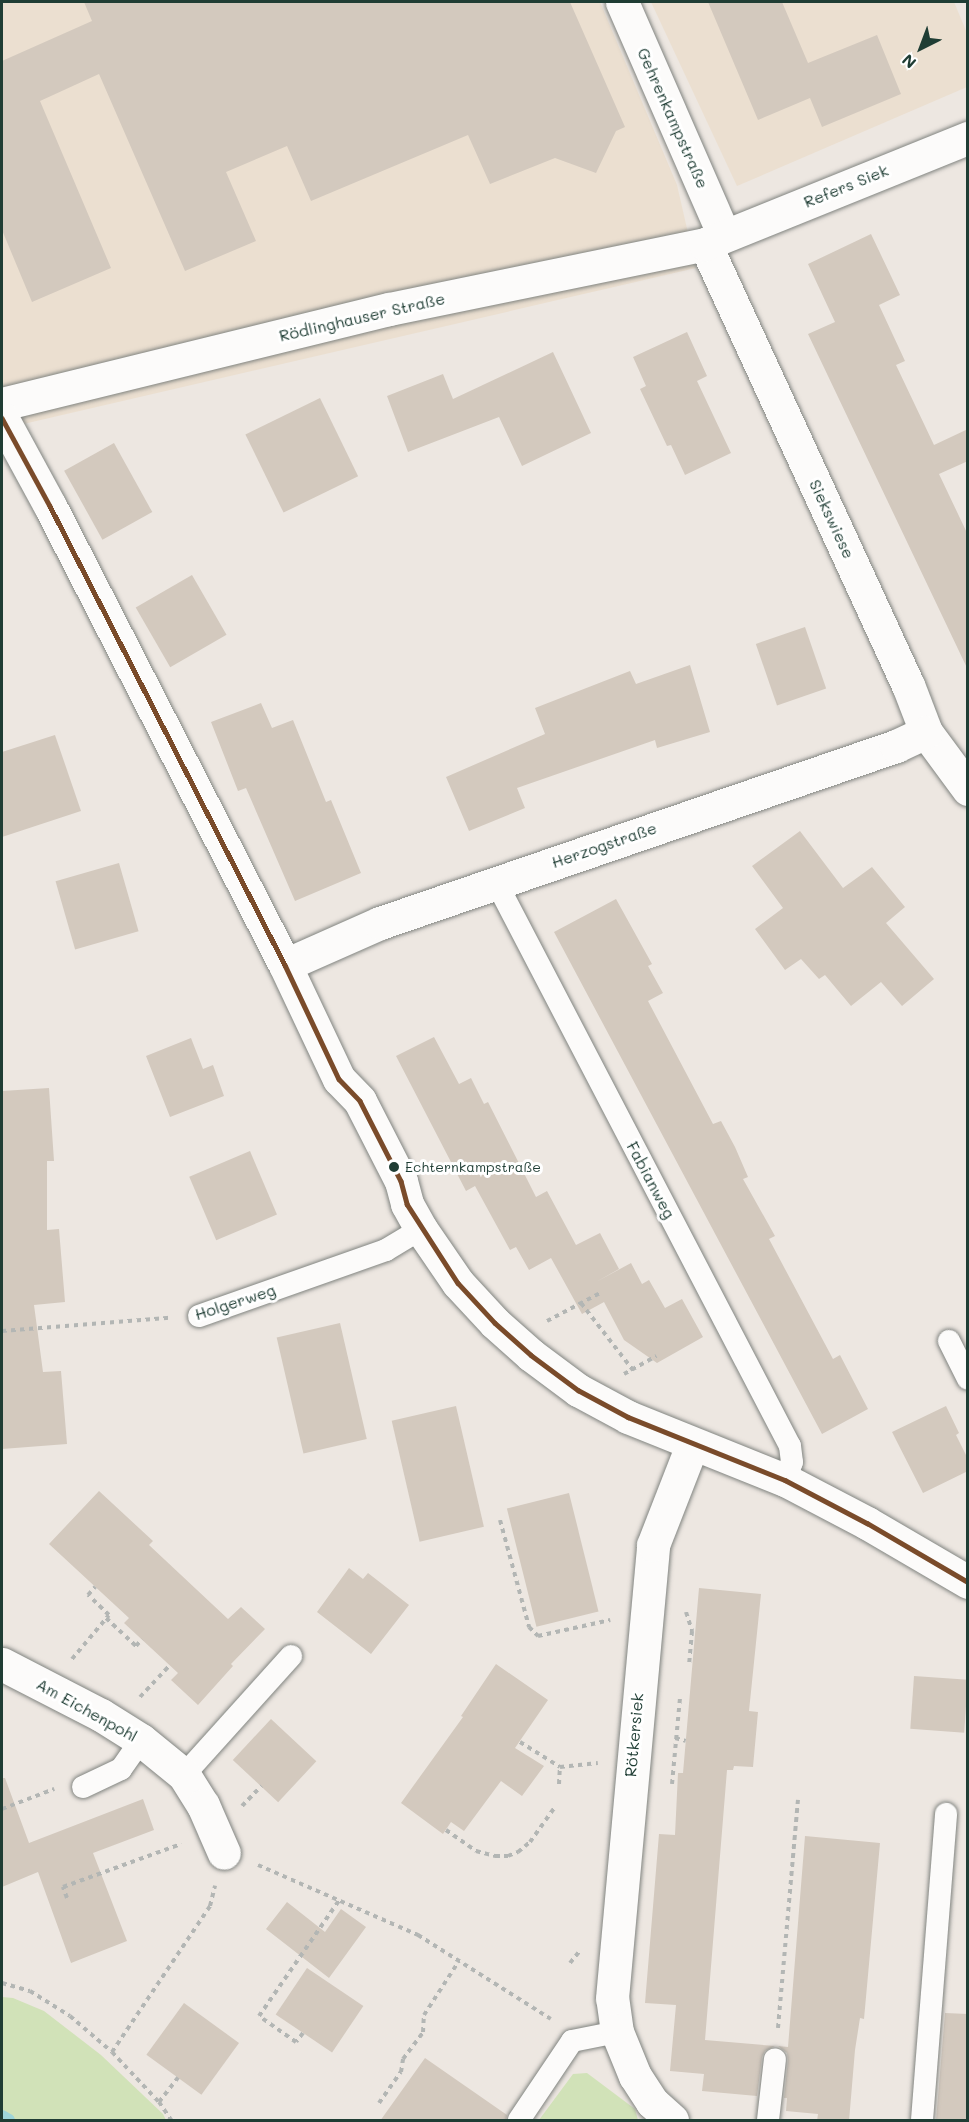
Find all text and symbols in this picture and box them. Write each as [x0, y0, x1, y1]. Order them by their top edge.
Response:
north arrow [891, 18, 951, 78]
street label: Gehrenkampstraße [633, 45, 713, 191]
text: N [897, 50, 920, 74]
street label: Refers Siek [801, 160, 891, 212]
street label: Rödlinghauser Straße [277, 289, 447, 345]
street label: Siekswiese [805, 476, 859, 562]
street label: Herzogstraße [549, 818, 659, 872]
street label: Fabianweg [623, 1138, 679, 1222]
place label: Echternkampstraße [405, 1159, 541, 1175]
marker: Echternkampstraße [388, 1161, 400, 1173]
street label: Holgerweg [192, 1280, 278, 1324]
street label: Am Eichenpohl [33, 1674, 141, 1746]
street label: Rötkersiek [621, 1692, 647, 1778]

